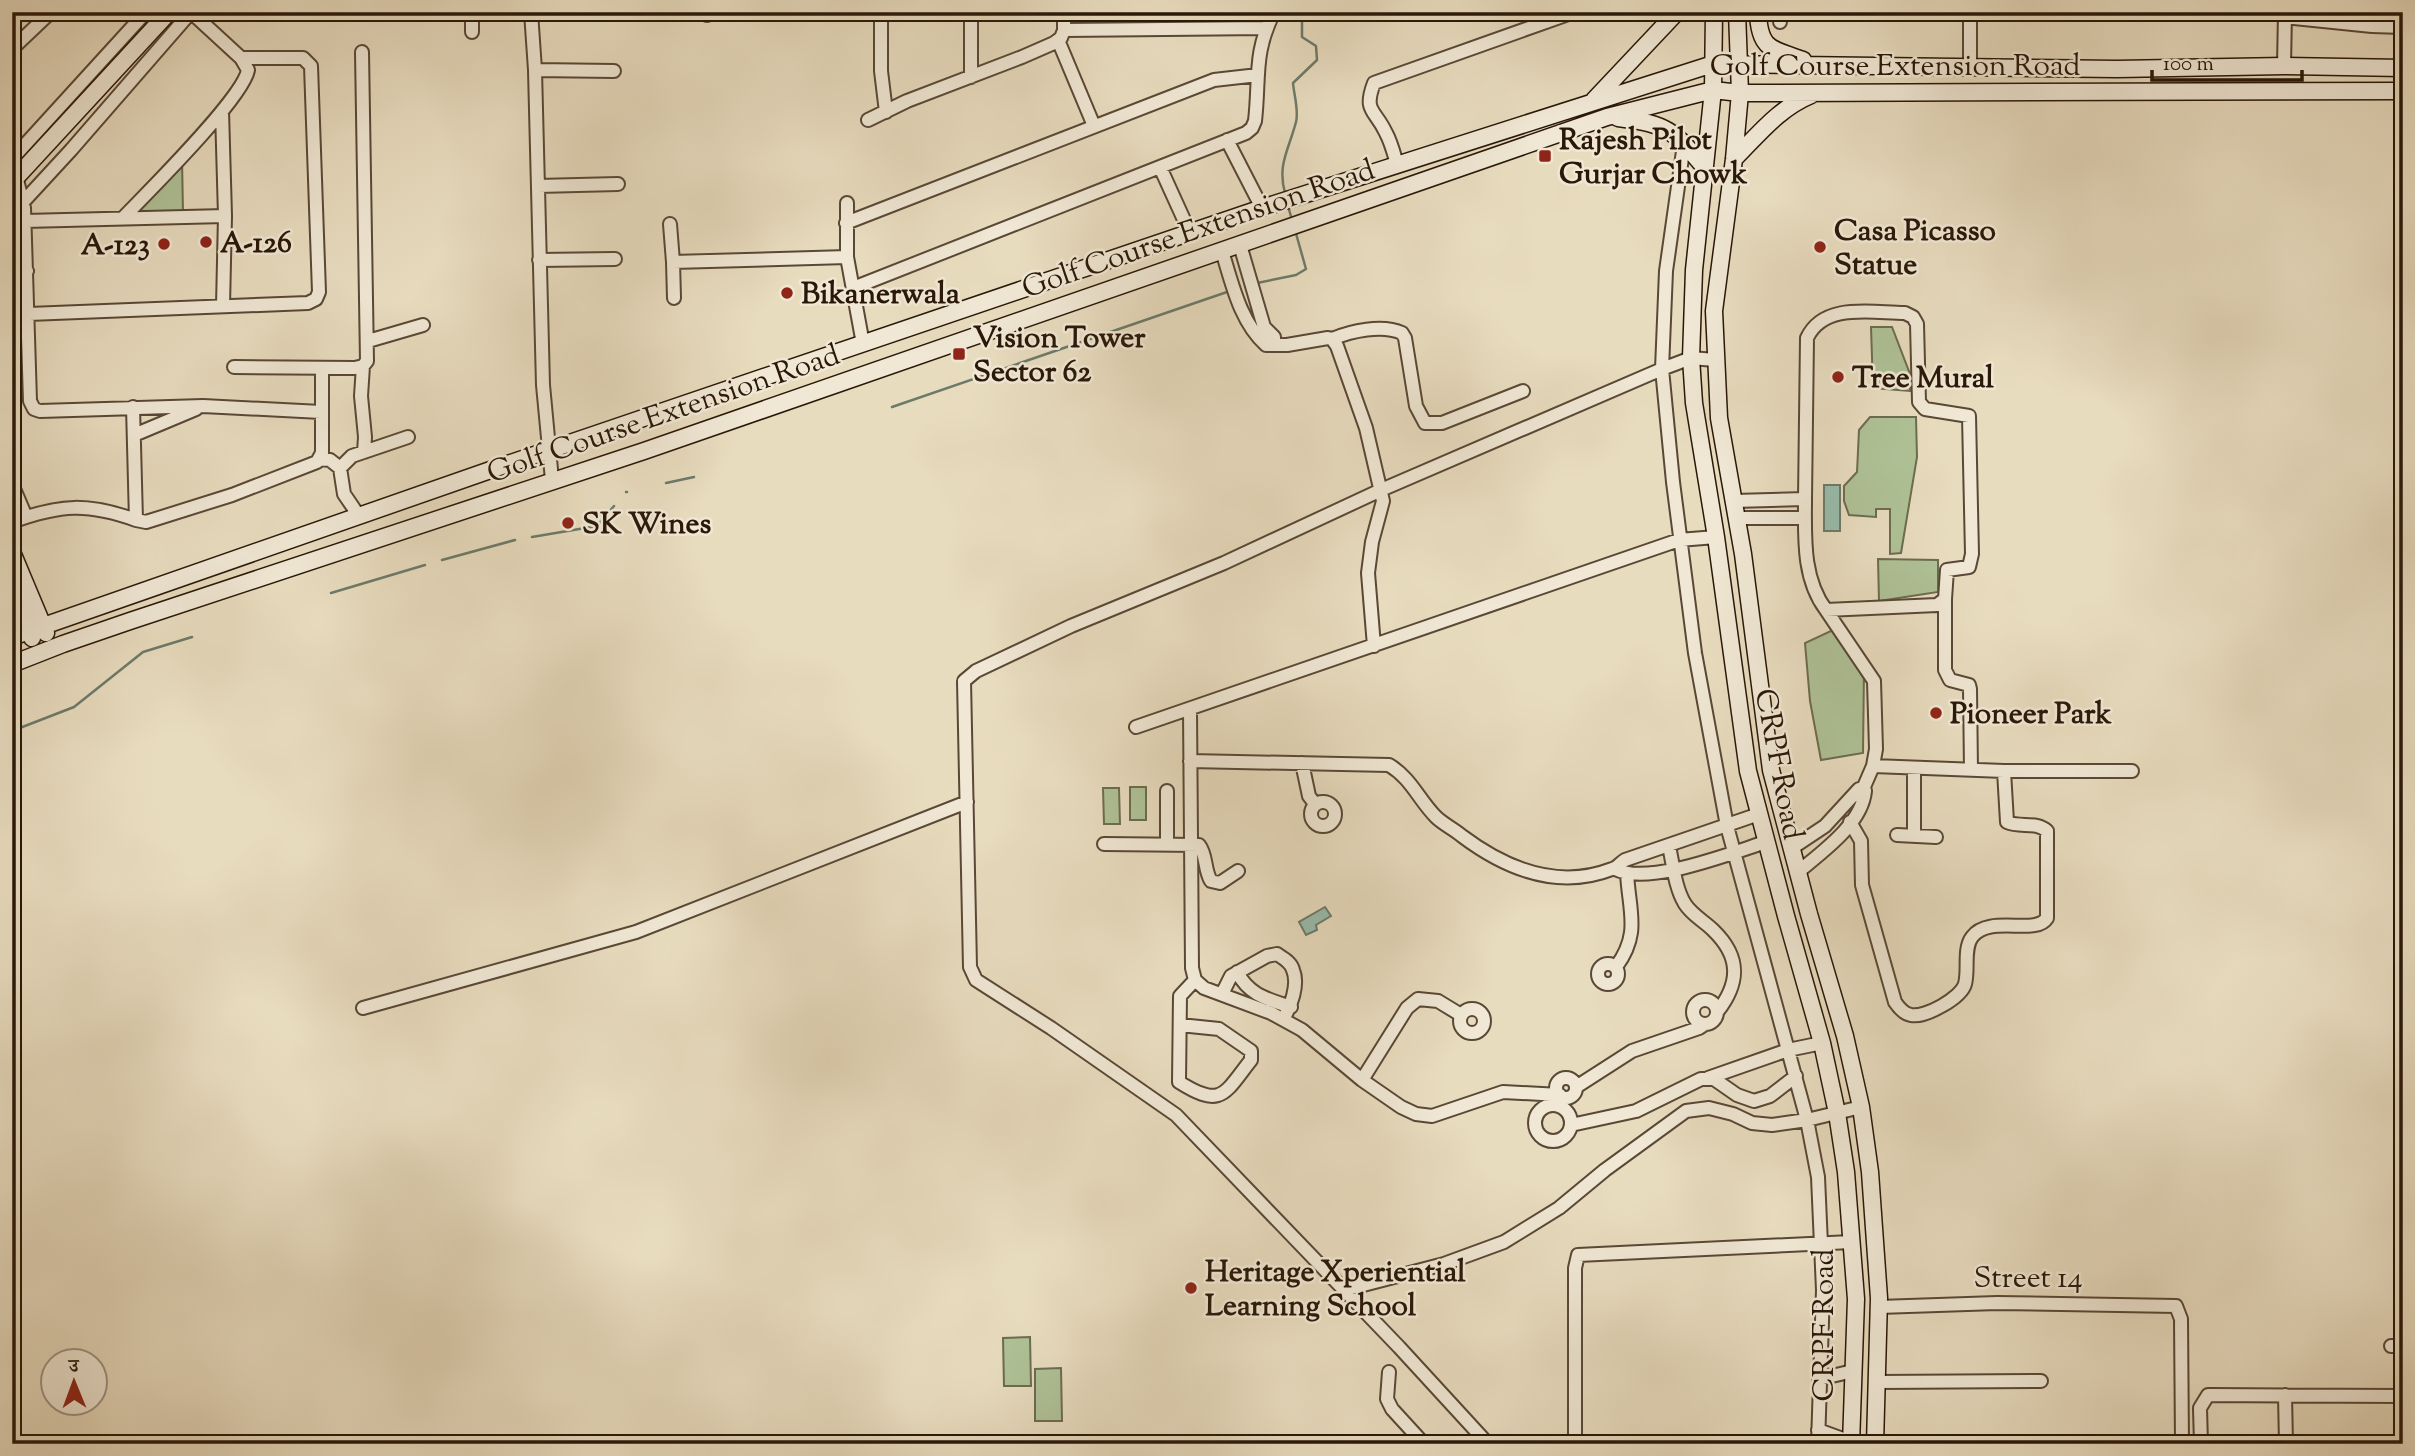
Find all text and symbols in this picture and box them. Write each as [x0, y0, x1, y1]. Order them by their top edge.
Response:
scale bar [2152, 38, 2303, 82]
street label: Golf Course Extension Road [1710, 46, 2080, 89]
text: 100 m [2163, 50, 2214, 80]
place label: Rajesh Pilot Gurjar Chowk [1559, 120, 1748, 197]
marker: Rajesh Pilot Gurjar Chowk [1537, 148, 1553, 164]
street label: Golf Course Extension Road [1017, 150, 1381, 311]
place label: Casa Picasso Statue [1834, 211, 1996, 288]
place label: A-126 [220, 223, 292, 266]
place label: A-123 [81, 225, 150, 268]
marker: A-126 [198, 234, 214, 250]
marker: A-123 [156, 236, 172, 252]
marker: Casa Picasso Statue [1812, 239, 1828, 255]
place label: Bikanerwala [801, 274, 960, 317]
marker: Bikanerwala [779, 285, 795, 301]
place label: Vision Tower Sector 62 [973, 318, 1146, 395]
street label: Golf Course Extension Road [482, 335, 846, 496]
marker: Vision Tower Sector 62 [951, 346, 967, 362]
place label: Tree Mural [1852, 358, 1995, 401]
marker: Tree Mural [1830, 369, 1846, 385]
place label: SK Wines [582, 504, 711, 547]
marker: SK Wines [560, 515, 576, 531]
street label: CRPF Road [1742, 685, 1813, 844]
place label: Pioneer Park [1950, 694, 2112, 737]
marker: Pioneer Park [1928, 705, 1944, 721]
street label: CRPF Road [1804, 1248, 1847, 1402]
place label: Heritage Xperiential Learning School [1205, 1252, 1466, 1329]
street label: Street 14 [1973, 1258, 2083, 1301]
marker: Heritage Xperiential Learning School [1183, 1280, 1199, 1296]
north arrow [38, 1348, 108, 1418]
text: उ [67, 1354, 80, 1381]

